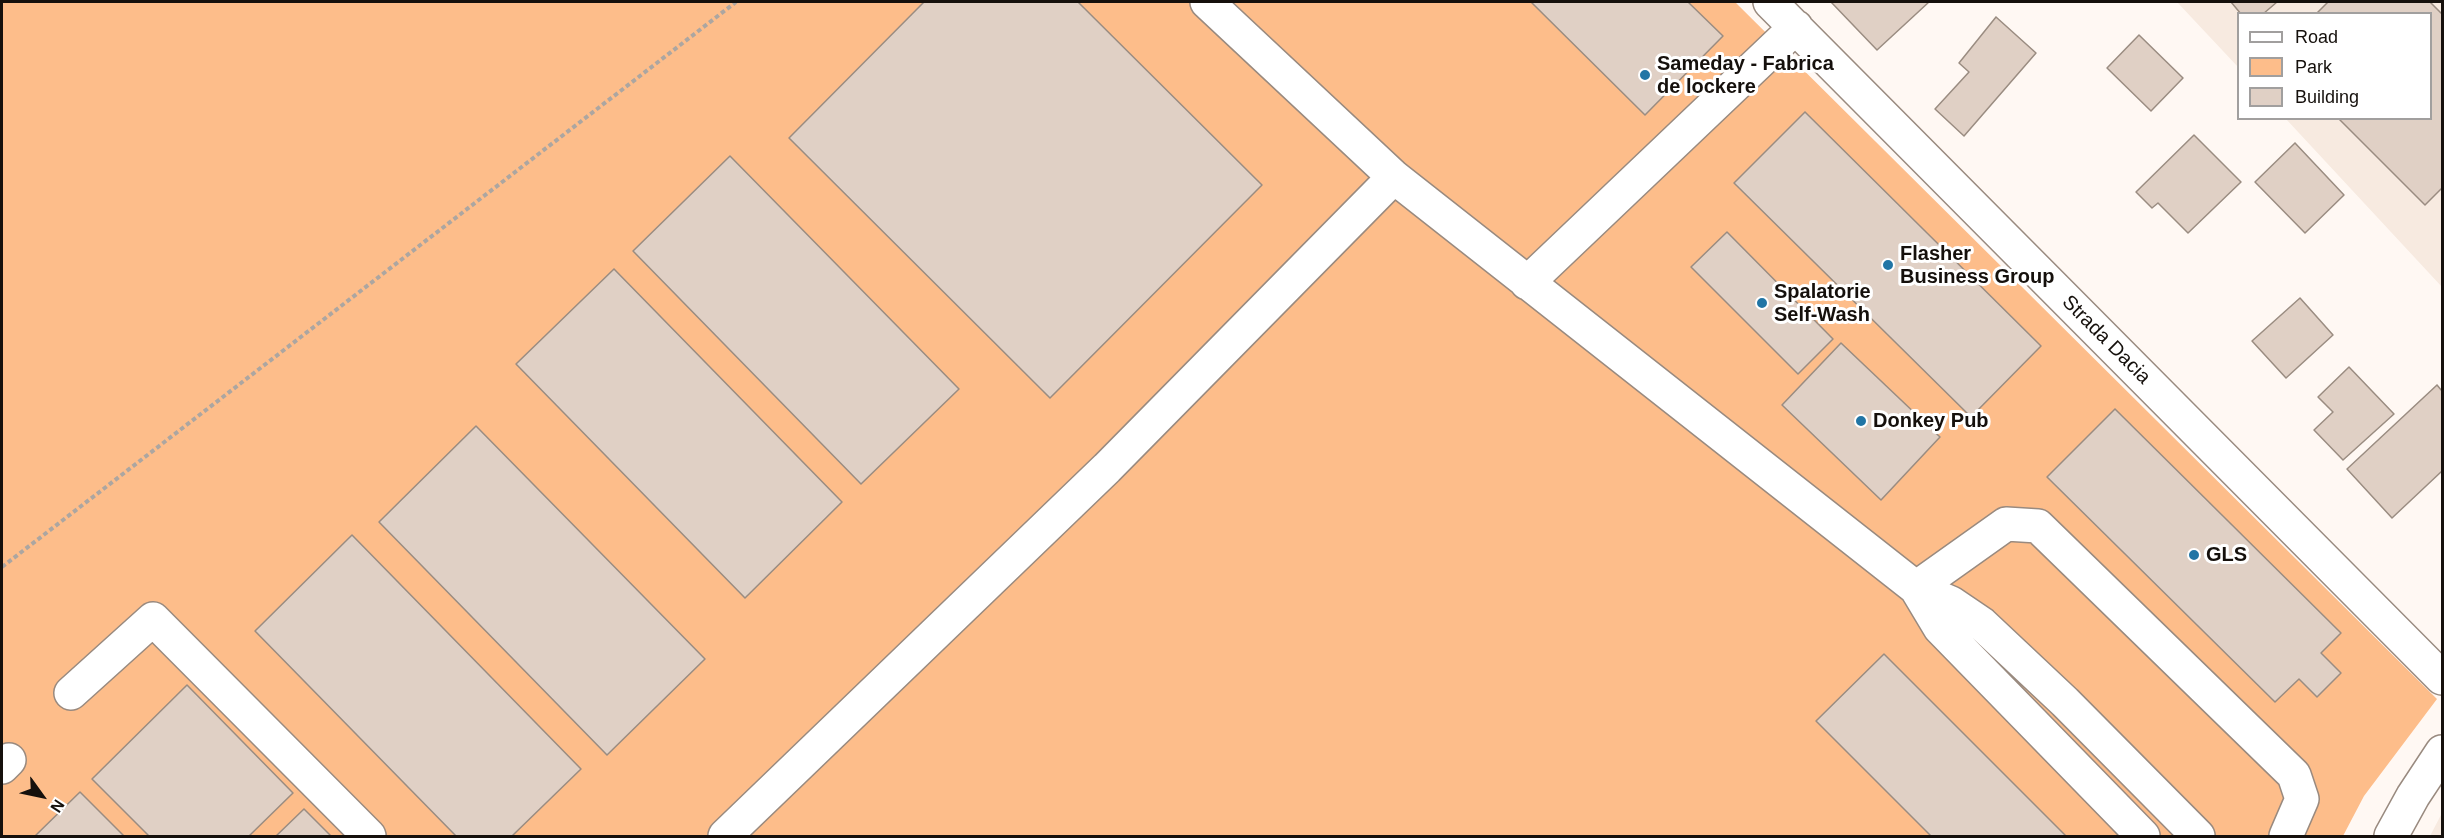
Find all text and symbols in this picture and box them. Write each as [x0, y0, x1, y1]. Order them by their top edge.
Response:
legend [2237, 12, 2432, 120]
text: Road [2295, 27, 2338, 47]
place label: Sameday - Fabrica de lockere [1657, 52, 1834, 99]
text: Park [2295, 57, 2332, 77]
marker: Sameday - Fabrica de lockere [1638, 68, 1652, 82]
text: Building [2295, 87, 2359, 107]
place label: Flasher Business Group [1900, 242, 2054, 289]
marker: Flasher Business Group [1881, 258, 1895, 272]
place label: Spalatorie Self-Wash [1774, 280, 1871, 327]
street label: Strada Dacia [2057, 291, 2155, 389]
marker: Spalatorie Self-Wash [1755, 296, 1769, 310]
place label: Donkey Pub [1873, 409, 1989, 433]
marker: Donkey Pub [1854, 414, 1868, 428]
place label: GLS [2206, 543, 2247, 567]
marker: GLS [2187, 548, 2201, 562]
north arrow [12, 766, 72, 826]
text: N [47, 797, 68, 816]

